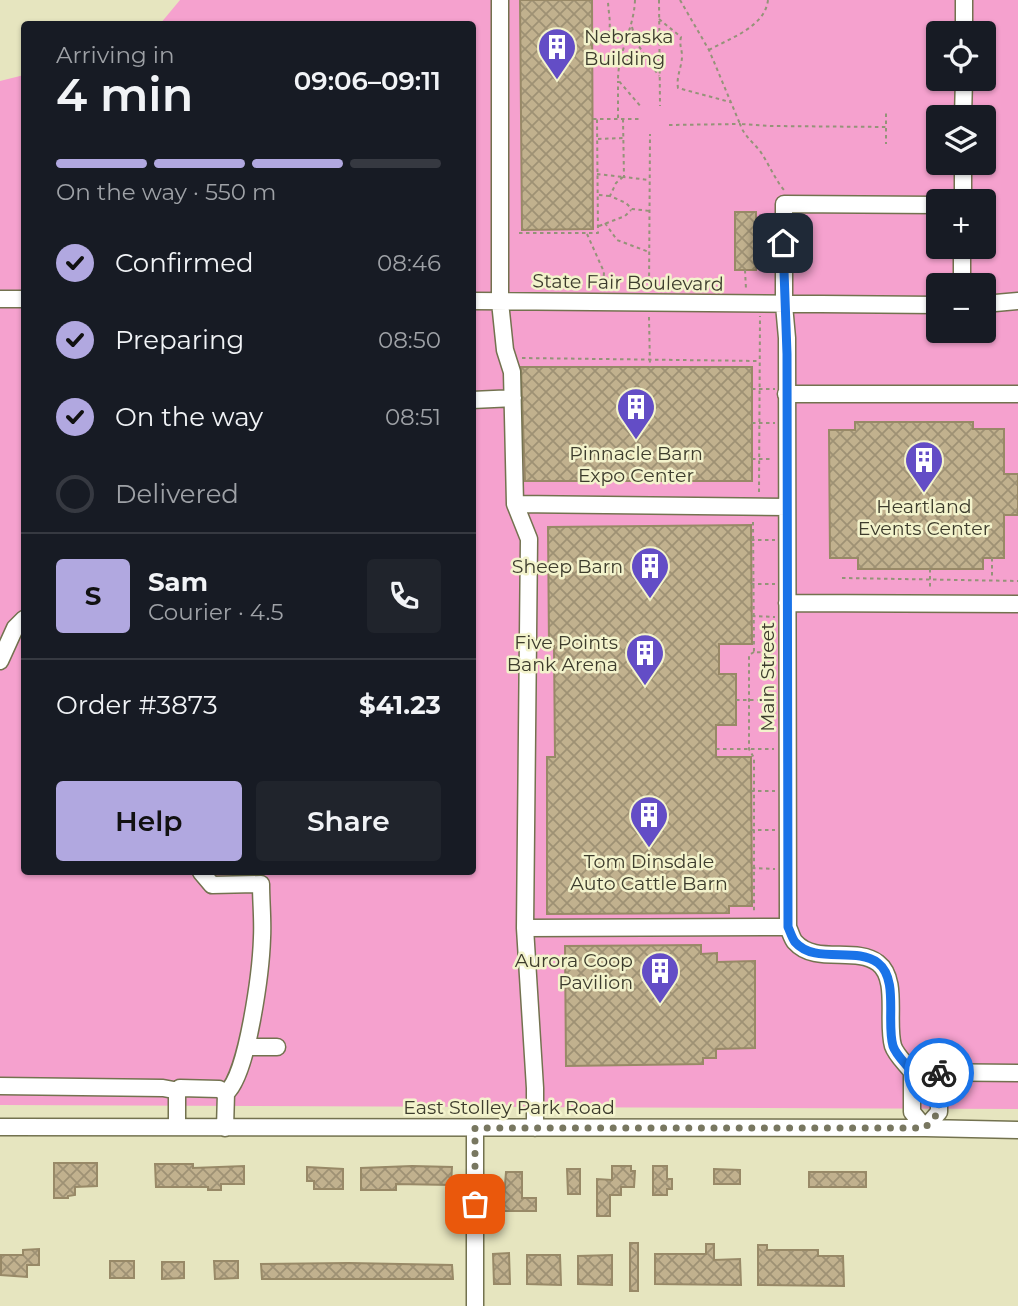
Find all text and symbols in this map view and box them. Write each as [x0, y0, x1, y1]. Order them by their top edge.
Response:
map controls [926, 21, 996, 343]
button: locate [926, 21, 996, 91]
place label: Nebraska Building [584, 25, 674, 70]
building icon: Nebraska Building [536, 26, 578, 81]
text: Arriving in [56, 41, 175, 69]
text: 09:06–09:11 [294, 65, 441, 97]
text: 4 min [56, 66, 193, 123]
button: layers [926, 105, 996, 175]
text: On the way · 550 m [56, 178, 276, 206]
button: + [926, 189, 996, 259]
pin [753, 213, 813, 273]
icon: home [764, 224, 802, 262]
icon: check [56, 244, 94, 282]
text: Confirmed [115, 247, 254, 279]
text: 08:46 [377, 249, 441, 277]
street label: State Fair Boulevard [532, 269, 724, 296]
button: − [926, 273, 996, 343]
icon: check [56, 321, 94, 359]
text: Preparing [115, 324, 244, 356]
text: 08:50 [378, 326, 441, 354]
building icon: Pinnacle Barn Expo Center [615, 386, 657, 441]
icon: check [56, 398, 94, 436]
text: On the way [115, 401, 263, 433]
text: 08:51 [385, 403, 441, 431]
building icon: Heartland Events Center [903, 439, 945, 494]
place label: Pinnacle Barn Expo Center [569, 442, 703, 487]
text: Delivered [115, 478, 239, 510]
place label: Heartland Events Center [858, 495, 990, 540]
building icon: Sheep Barn [629, 545, 671, 600]
place label: Sheep Barn [512, 555, 623, 578]
button: phone [367, 559, 441, 633]
text: Sam [148, 566, 208, 598]
text: S [85, 580, 101, 612]
text: Courier · 4.5 [148, 598, 283, 626]
street label: Main Street [756, 622, 779, 732]
place label: Five Points Bank Arena [507, 631, 618, 676]
building icon: Five Points Bank Arena [624, 632, 666, 687]
text: Order #3873 [56, 689, 218, 721]
text: $41.23 [359, 689, 441, 721]
button: Help [56, 781, 242, 861]
button: Share [256, 781, 441, 861]
building icon: Tom Dinsdale Auto Cattle Barn [628, 794, 670, 849]
place label: Tom Dinsdale Auto Cattle Barn [570, 850, 728, 895]
place label: Aurora Coop Pavilion [515, 949, 633, 994]
building icon: Aurora Coop Pavilion [639, 950, 681, 1005]
courier [904, 1038, 974, 1108]
icon: bike [920, 1054, 958, 1092]
street label: East Stolley Park Road [403, 1096, 615, 1119]
pin [445, 1174, 505, 1234]
icon: bag [456, 1185, 494, 1223]

